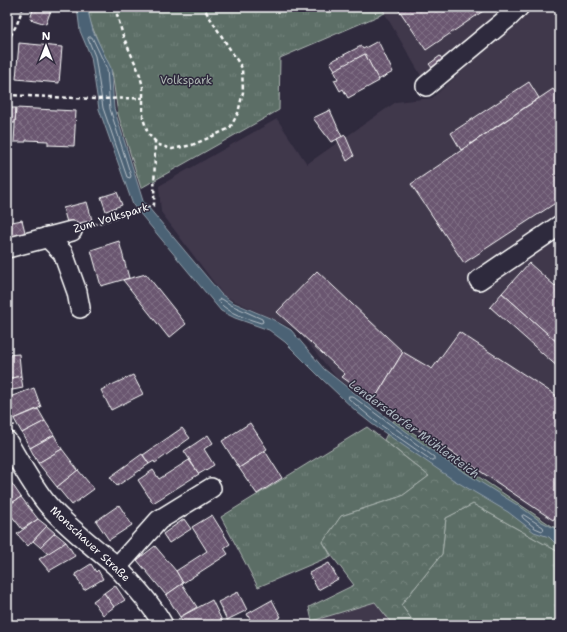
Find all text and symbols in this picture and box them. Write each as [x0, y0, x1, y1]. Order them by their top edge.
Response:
north arrow [26, 26, 66, 66]
text: N [42, 29, 51, 44]
park label: Volkspark [160, 73, 212, 88]
street label: Zum Volkspark [72, 199, 150, 237]
water label: Lendersdorfer Mühlenteich [345, 376, 483, 482]
street label: Monschauer Straße [47, 503, 133, 585]

